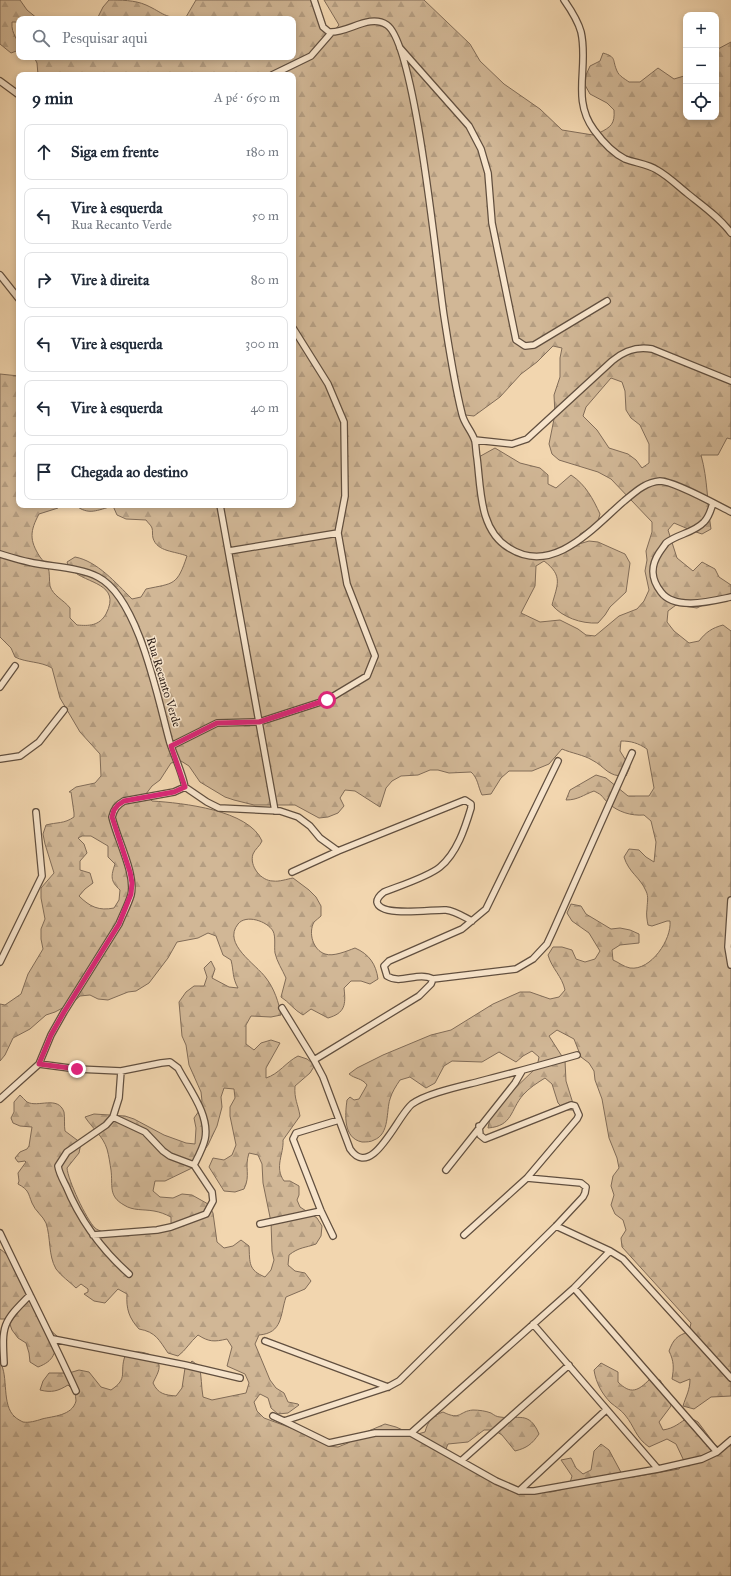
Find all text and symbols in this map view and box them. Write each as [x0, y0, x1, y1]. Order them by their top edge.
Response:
map controls [683, 12, 719, 120]
button: + [683, 12, 719, 48]
search box [16, 16, 296, 60]
icon: search [30, 27, 52, 49]
text: Pesquisar aqui [62, 29, 148, 47]
button: − [683, 48, 719, 84]
button: locate [683, 84, 719, 120]
text: 9 min [32, 88, 73, 109]
text: A pé · 650 m [214, 90, 280, 106]
icon: ahead [33, 141, 55, 163]
text: Siga em frente [71, 143, 159, 161]
text: 180 m [246, 144, 279, 160]
text: Vire à esquerda [71, 199, 163, 217]
icon: left [33, 205, 55, 227]
text: 50 m [252, 208, 279, 224]
text: Rua Recanto Verde [71, 217, 172, 233]
icon: right [33, 269, 55, 291]
text: Vire à direita [71, 271, 149, 289]
text: 80 m [251, 272, 279, 288]
icon: left [33, 333, 55, 355]
text: Vire à esquerda [71, 335, 163, 353]
text: 300 m [245, 336, 279, 352]
icon: left [33, 397, 55, 419]
text: Vire à esquerda [71, 399, 163, 417]
text: 40 m [250, 400, 279, 416]
icon: arrive [33, 461, 55, 483]
text: Chegada ao destino [71, 463, 188, 481]
street label: Rua Recanto Verde [144, 635, 184, 729]
route start [318, 691, 336, 709]
route end [68, 1060, 86, 1078]

